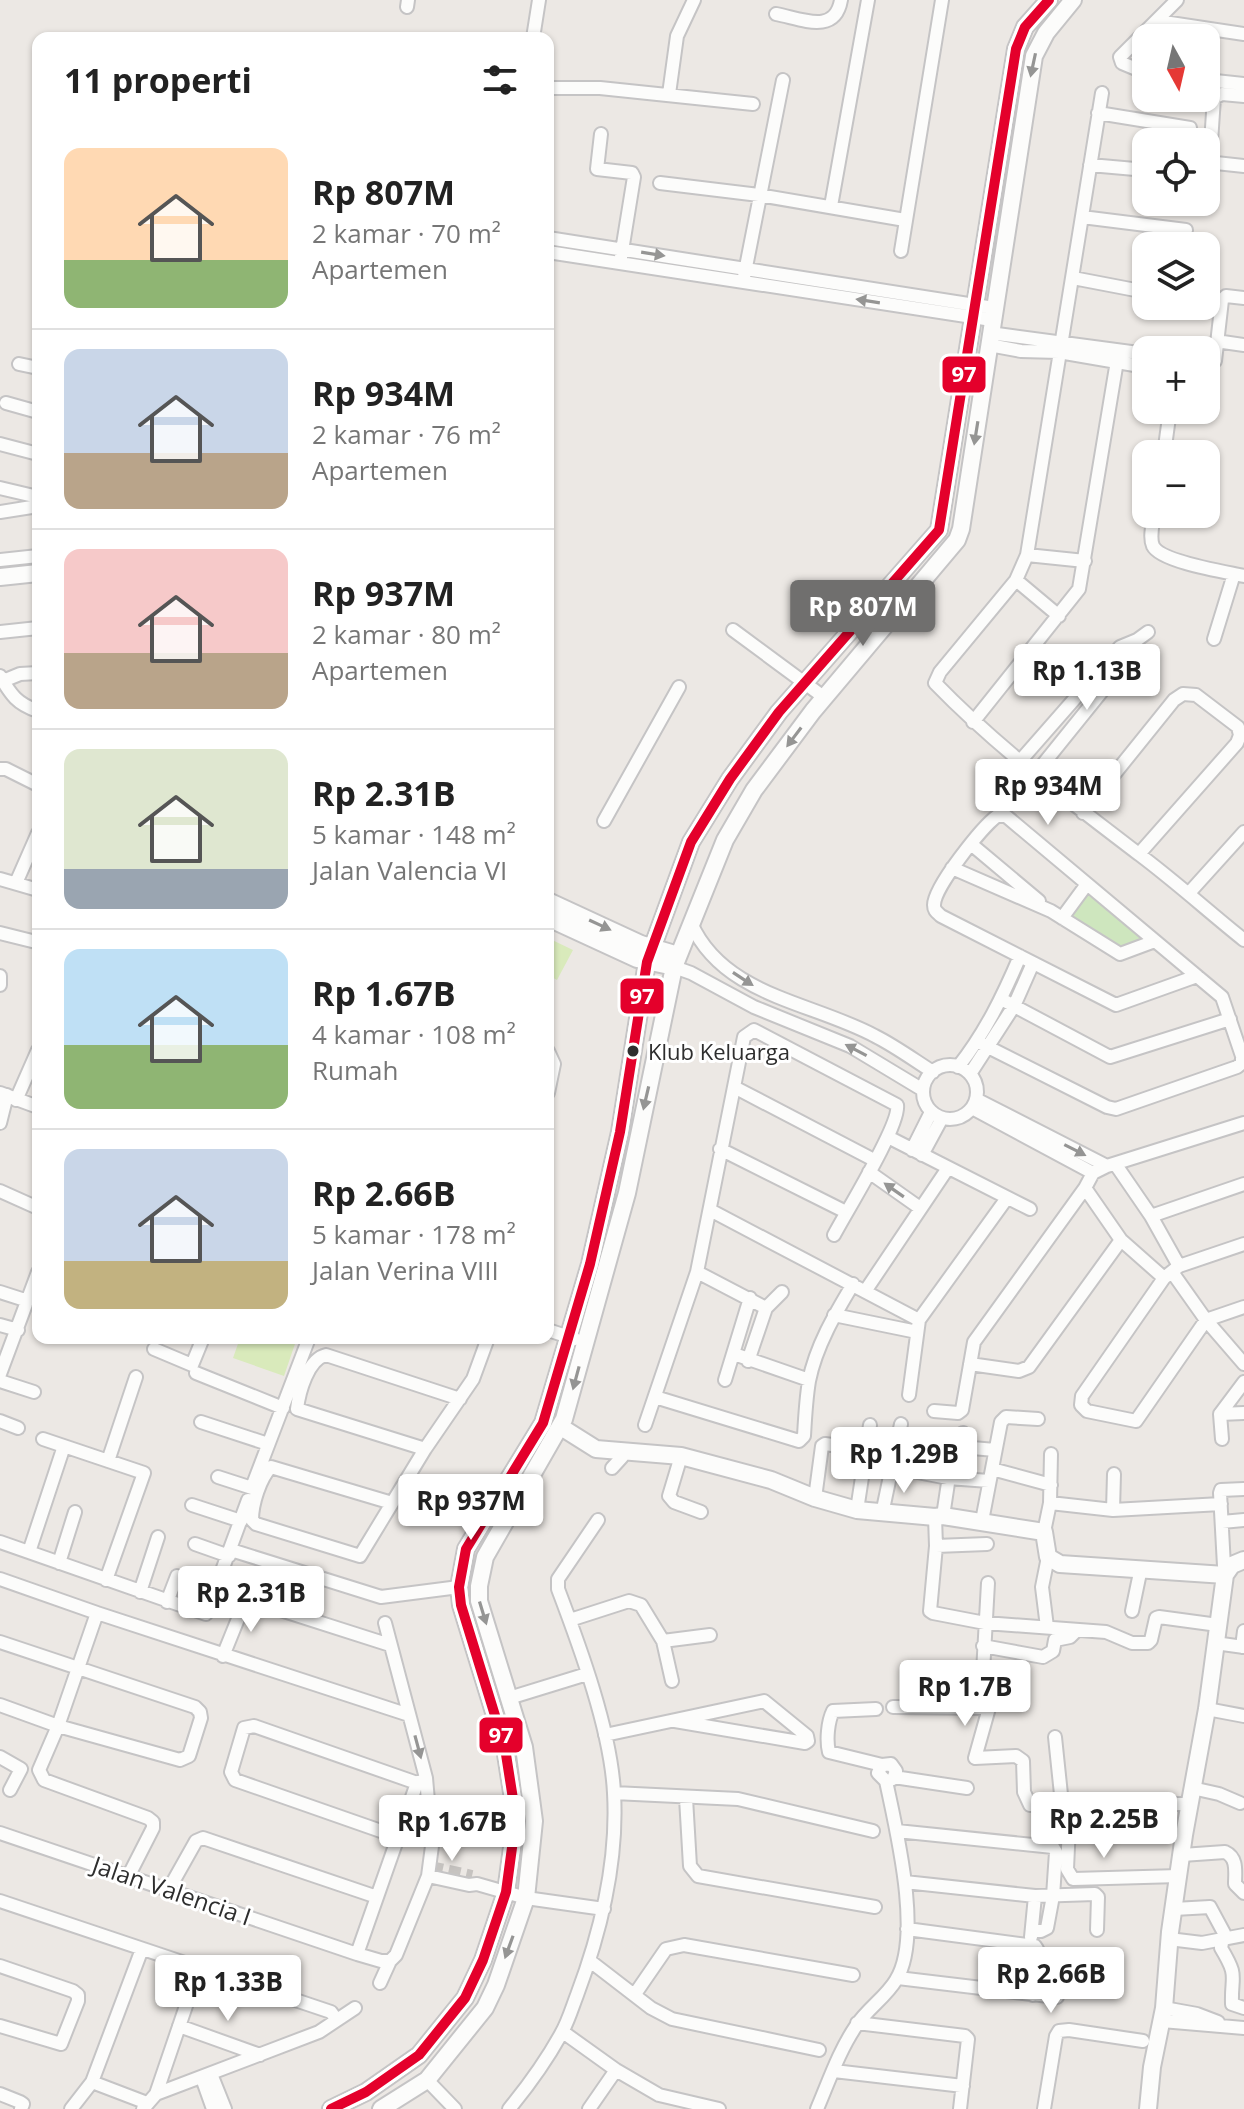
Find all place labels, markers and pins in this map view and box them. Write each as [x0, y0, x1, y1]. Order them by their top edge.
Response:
pin: Rp 807M [789, 580, 937, 648]
pin: Rp 1.13B [1004, 644, 1170, 712]
pin: Rp 934M [974, 759, 1122, 827]
place label: Klub Keluarga [648, 1036, 790, 1066]
marker: Klub Keluarga [625, 1043, 641, 1059]
pin: Rp 1.29B [821, 1427, 987, 1495]
pin: Rp 937M [397, 1474, 545, 1542]
pin: Rp 2.31B [168, 1566, 334, 1634]
pin: Rp 1.7B [891, 1660, 1039, 1728]
pin: Rp 2.25B [1021, 1792, 1187, 1860]
pin: Rp 1.67B [369, 1795, 535, 1863]
pin: Rp 2.66B [968, 1947, 1134, 2015]
pin: Rp 1.33B [145, 1955, 311, 2023]

